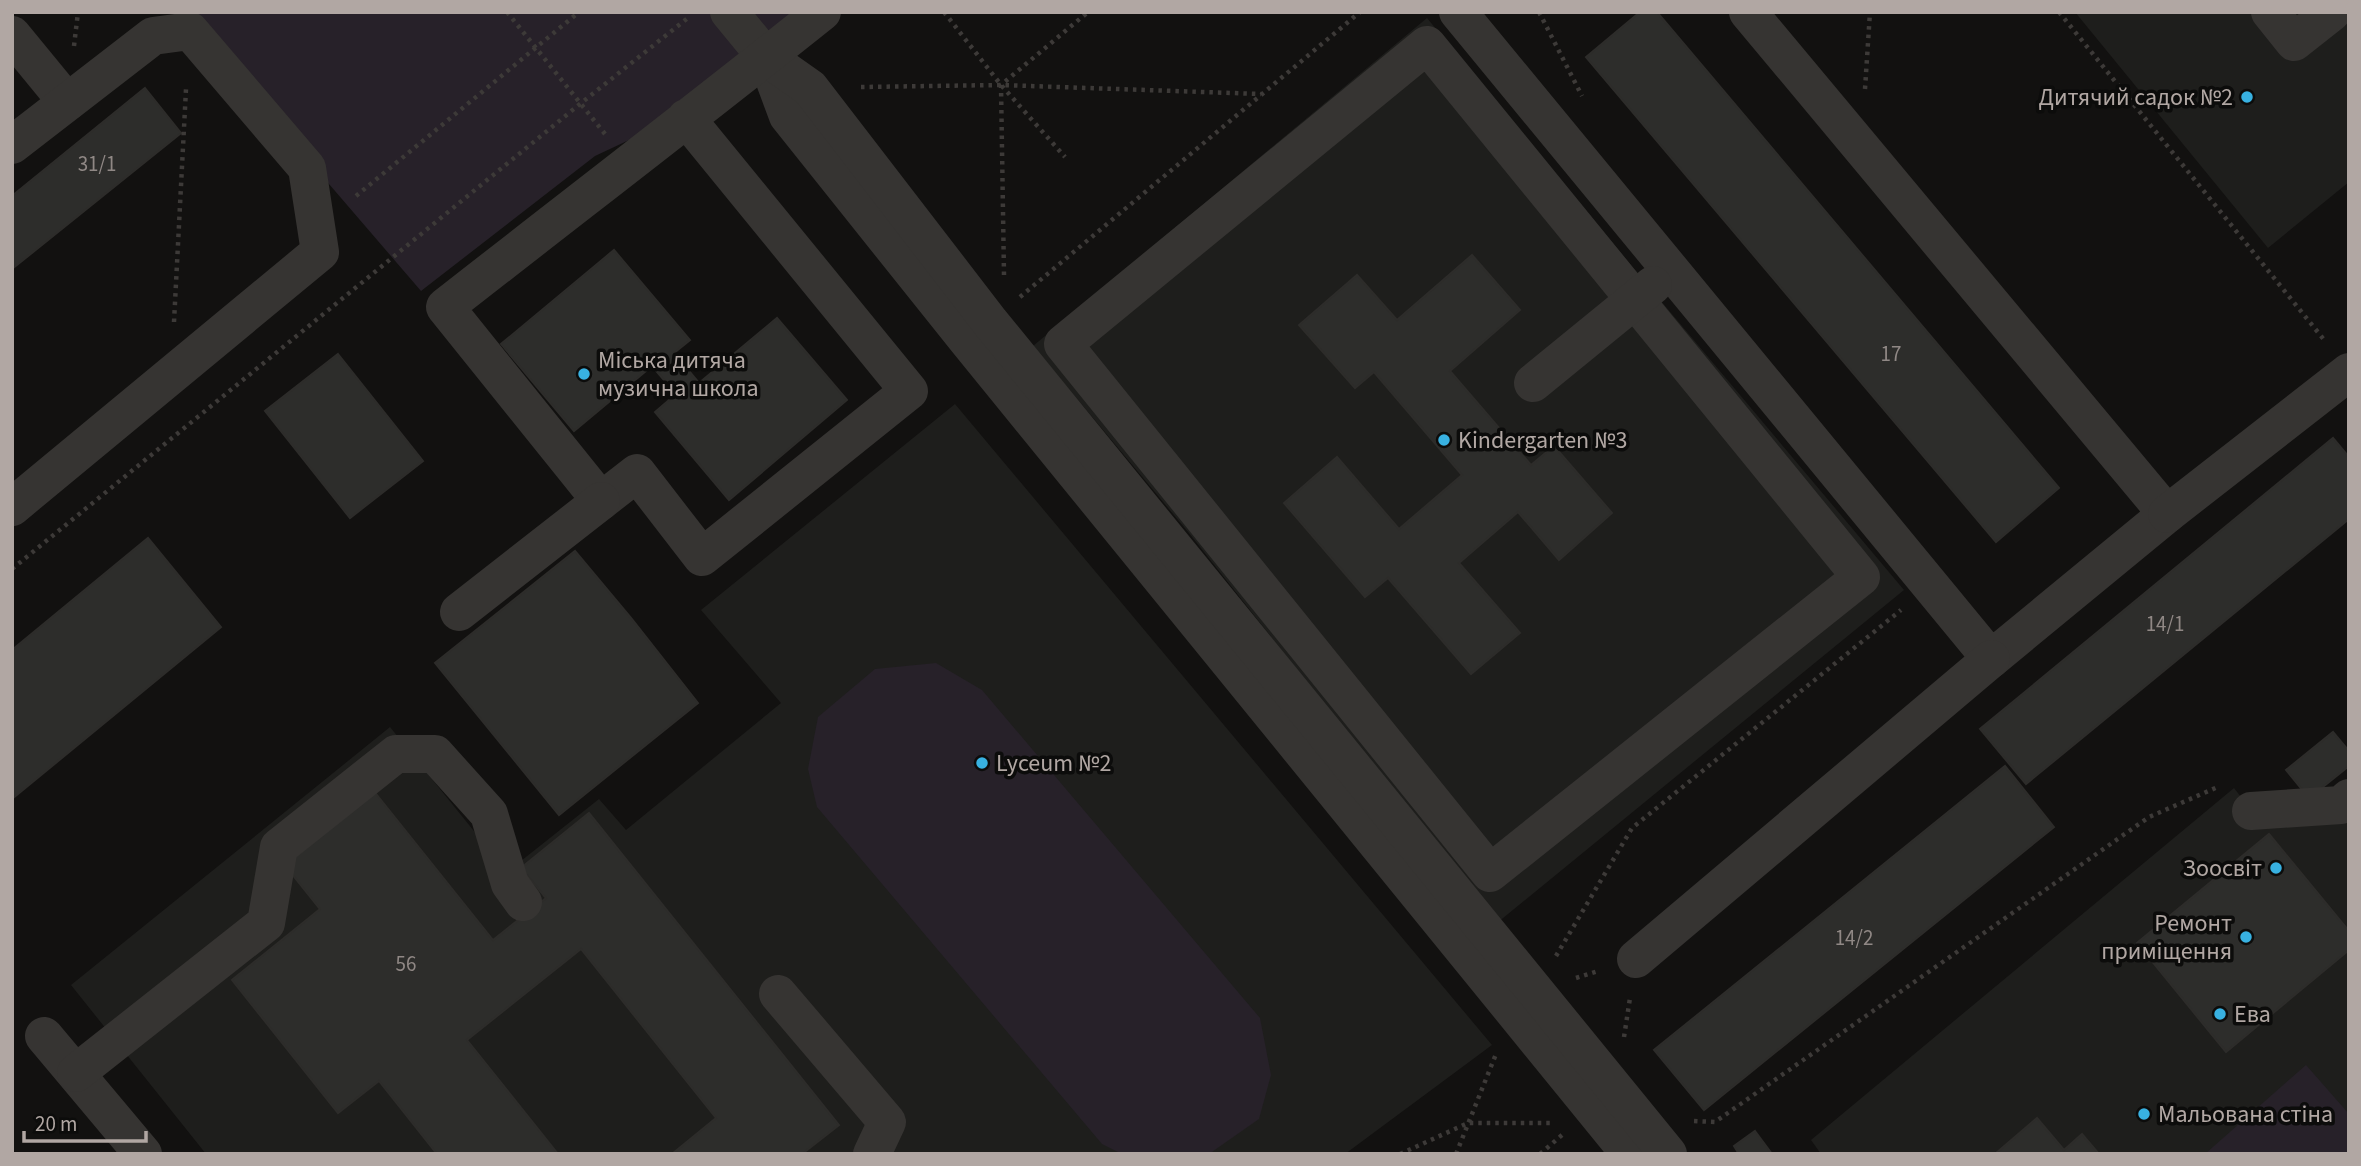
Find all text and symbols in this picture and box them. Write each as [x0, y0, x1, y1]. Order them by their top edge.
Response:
place label: Дитячий садок №2 [2039, 80, 2233, 115]
marker: Дитячий садок №2 [2239, 89, 2255, 105]
house number: 31/1 [78, 149, 116, 179]
house number: 17 [1881, 339, 1901, 369]
place label: Міська дитяча музична школа [598, 343, 759, 406]
marker: Міська дитяча музична школа [576, 366, 592, 382]
place label: Kindergarten №3 [1458, 423, 1627, 458]
marker: Kindergarten №3 [1436, 432, 1452, 448]
house number: 14/1 [2146, 609, 2184, 639]
place label: Lyceum №2 [996, 746, 1111, 781]
marker: Lyceum №2 [974, 755, 990, 771]
place label: Зоосвіт [2183, 851, 2262, 886]
marker: Зоосвіт [2268, 860, 2284, 876]
place label: Ремонт приміщення [2101, 906, 2232, 969]
house number: 14/2 [1835, 923, 1873, 953]
marker: Ремонт приміщення [2238, 929, 2254, 945]
house number: 56 [396, 949, 416, 979]
place label: Ева [2234, 997, 2271, 1032]
marker: Ева [2212, 1006, 2228, 1022]
place label: Мальована стіна [2158, 1097, 2333, 1132]
scale bar [24, 1100, 147, 1144]
marker: Мальована стіна [2136, 1106, 2152, 1122]
text: 20 m [35, 1109, 77, 1139]

